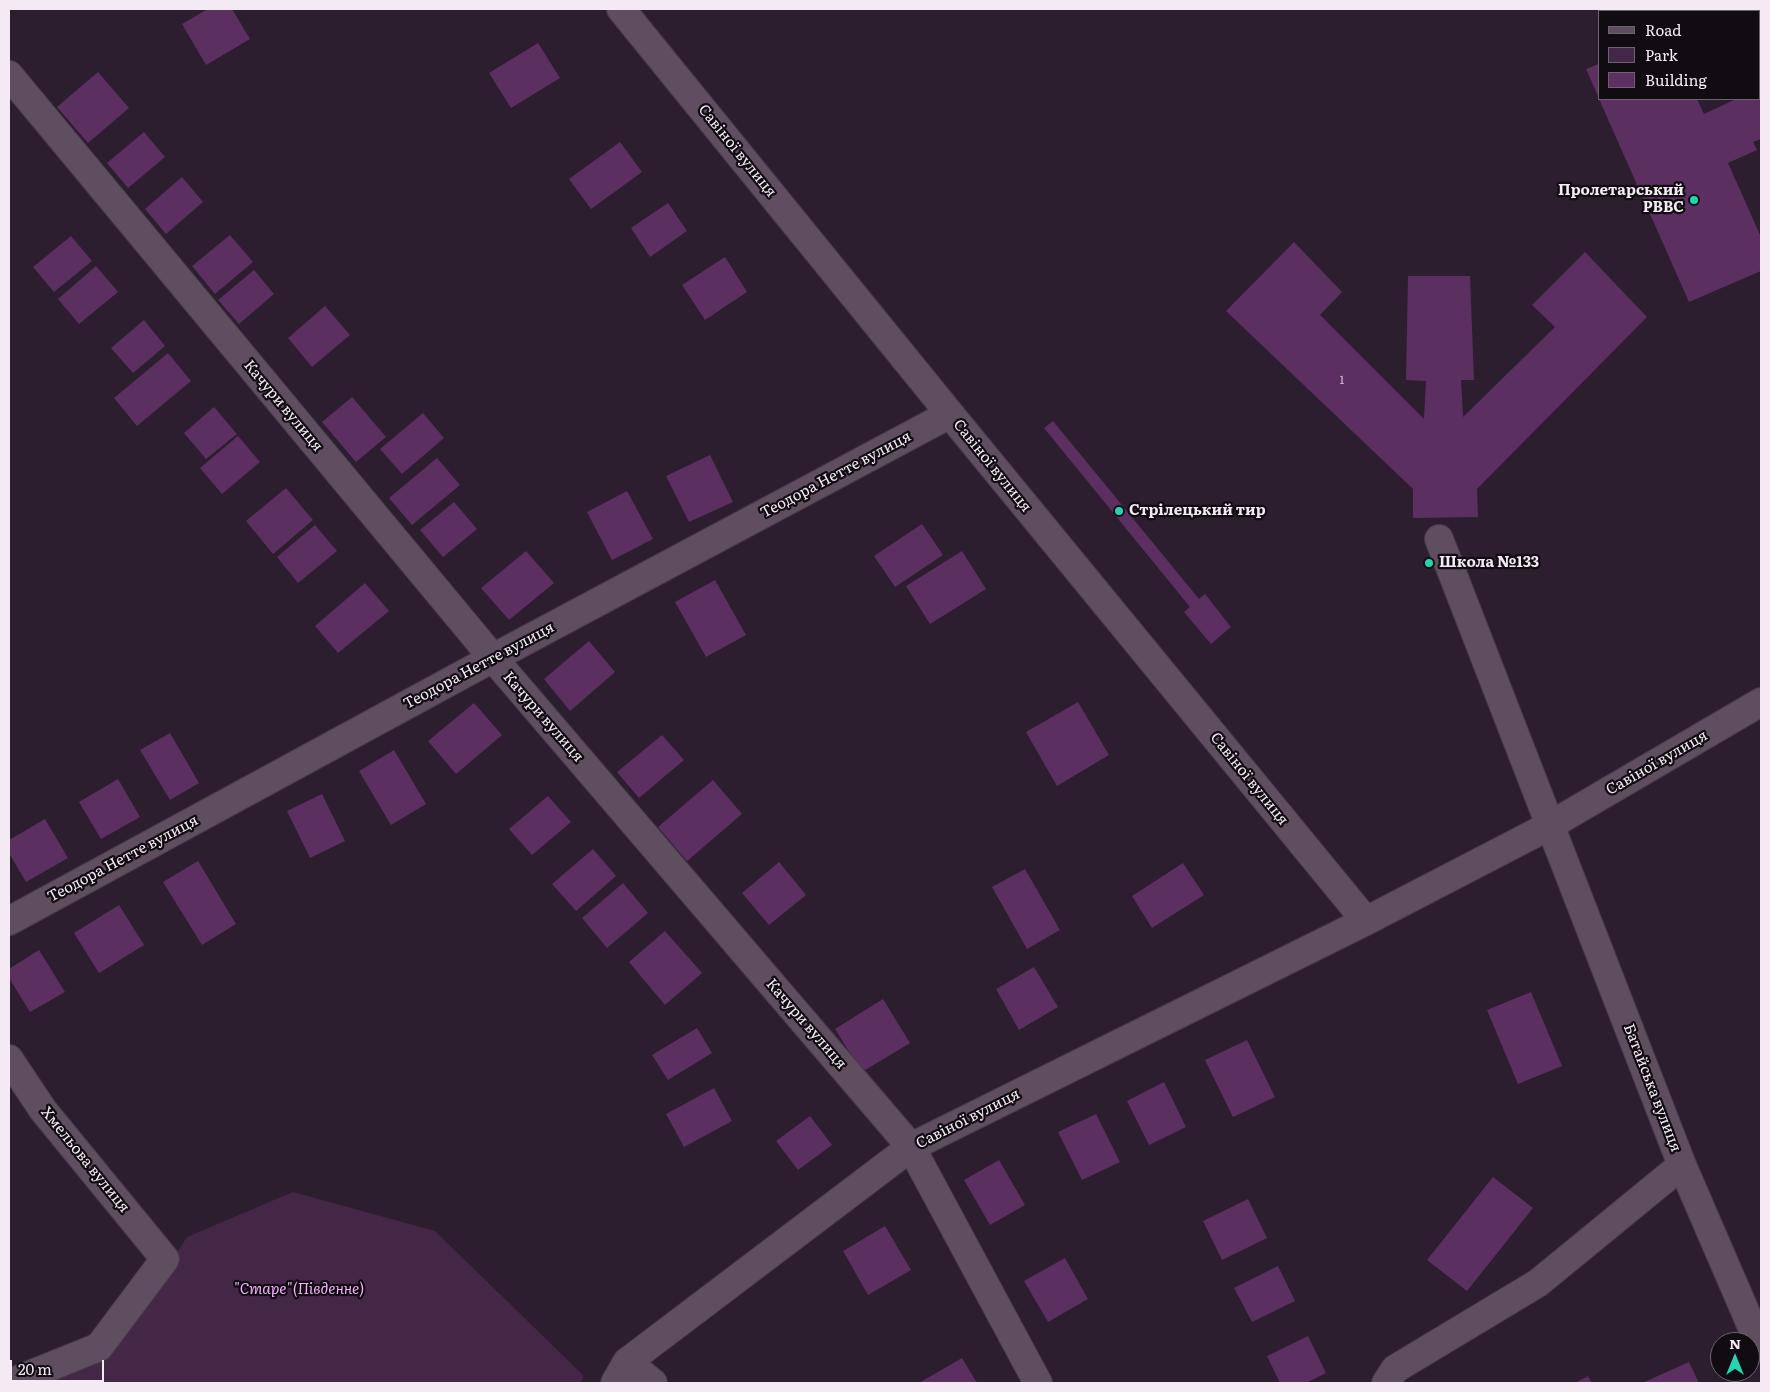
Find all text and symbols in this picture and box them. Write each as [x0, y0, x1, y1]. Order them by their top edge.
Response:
legend [1598, 10, 1760, 100]
text: Road [1645, 18, 1681, 41]
text: Park [1645, 43, 1678, 66]
text: Building [1645, 68, 1707, 91]
street label: Савіної вулиця [694, 101, 780, 201]
place label: Пролетарський РВВС [1558, 182, 1684, 217]
marker: Пролетарський РВВС [1688, 194, 1700, 206]
street label: Качури вулиця [240, 357, 326, 455]
house number: 1 [1340, 373, 1344, 387]
street label: Савіної вулиця [949, 416, 1035, 516]
street label: Теодора Нетте вулиця [758, 428, 914, 522]
place label: Стрілецький тир [1129, 502, 1266, 520]
marker: Стрілецький тир [1113, 505, 1125, 517]
place label: Школа №133 [1439, 554, 1539, 572]
marker: Школа №133 [1423, 557, 1435, 569]
street label: Теодора Нетте вулиця [401, 619, 557, 713]
street label: Качури вулиця [499, 668, 587, 766]
street label: Савіної вулиця [1603, 727, 1711, 799]
street label: Савіної вулиця [1206, 729, 1292, 829]
street label: Теодора Нетте вулиця [45, 812, 201, 906]
street label: Качури вулиця [762, 975, 850, 1073]
street label: Батайська вулиця [1619, 1021, 1685, 1155]
street label: Савіної вулиця [913, 1085, 1023, 1153]
street label: Хмельова вулиця [37, 1104, 133, 1216]
park label: "Старе"(Південне) [234, 1281, 364, 1299]
north arrow [1710, 1332, 1760, 1382]
text: N [1729, 1333, 1741, 1353]
scale bar [12, 1350, 106, 1382]
text: 20 m [18, 1357, 52, 1380]

